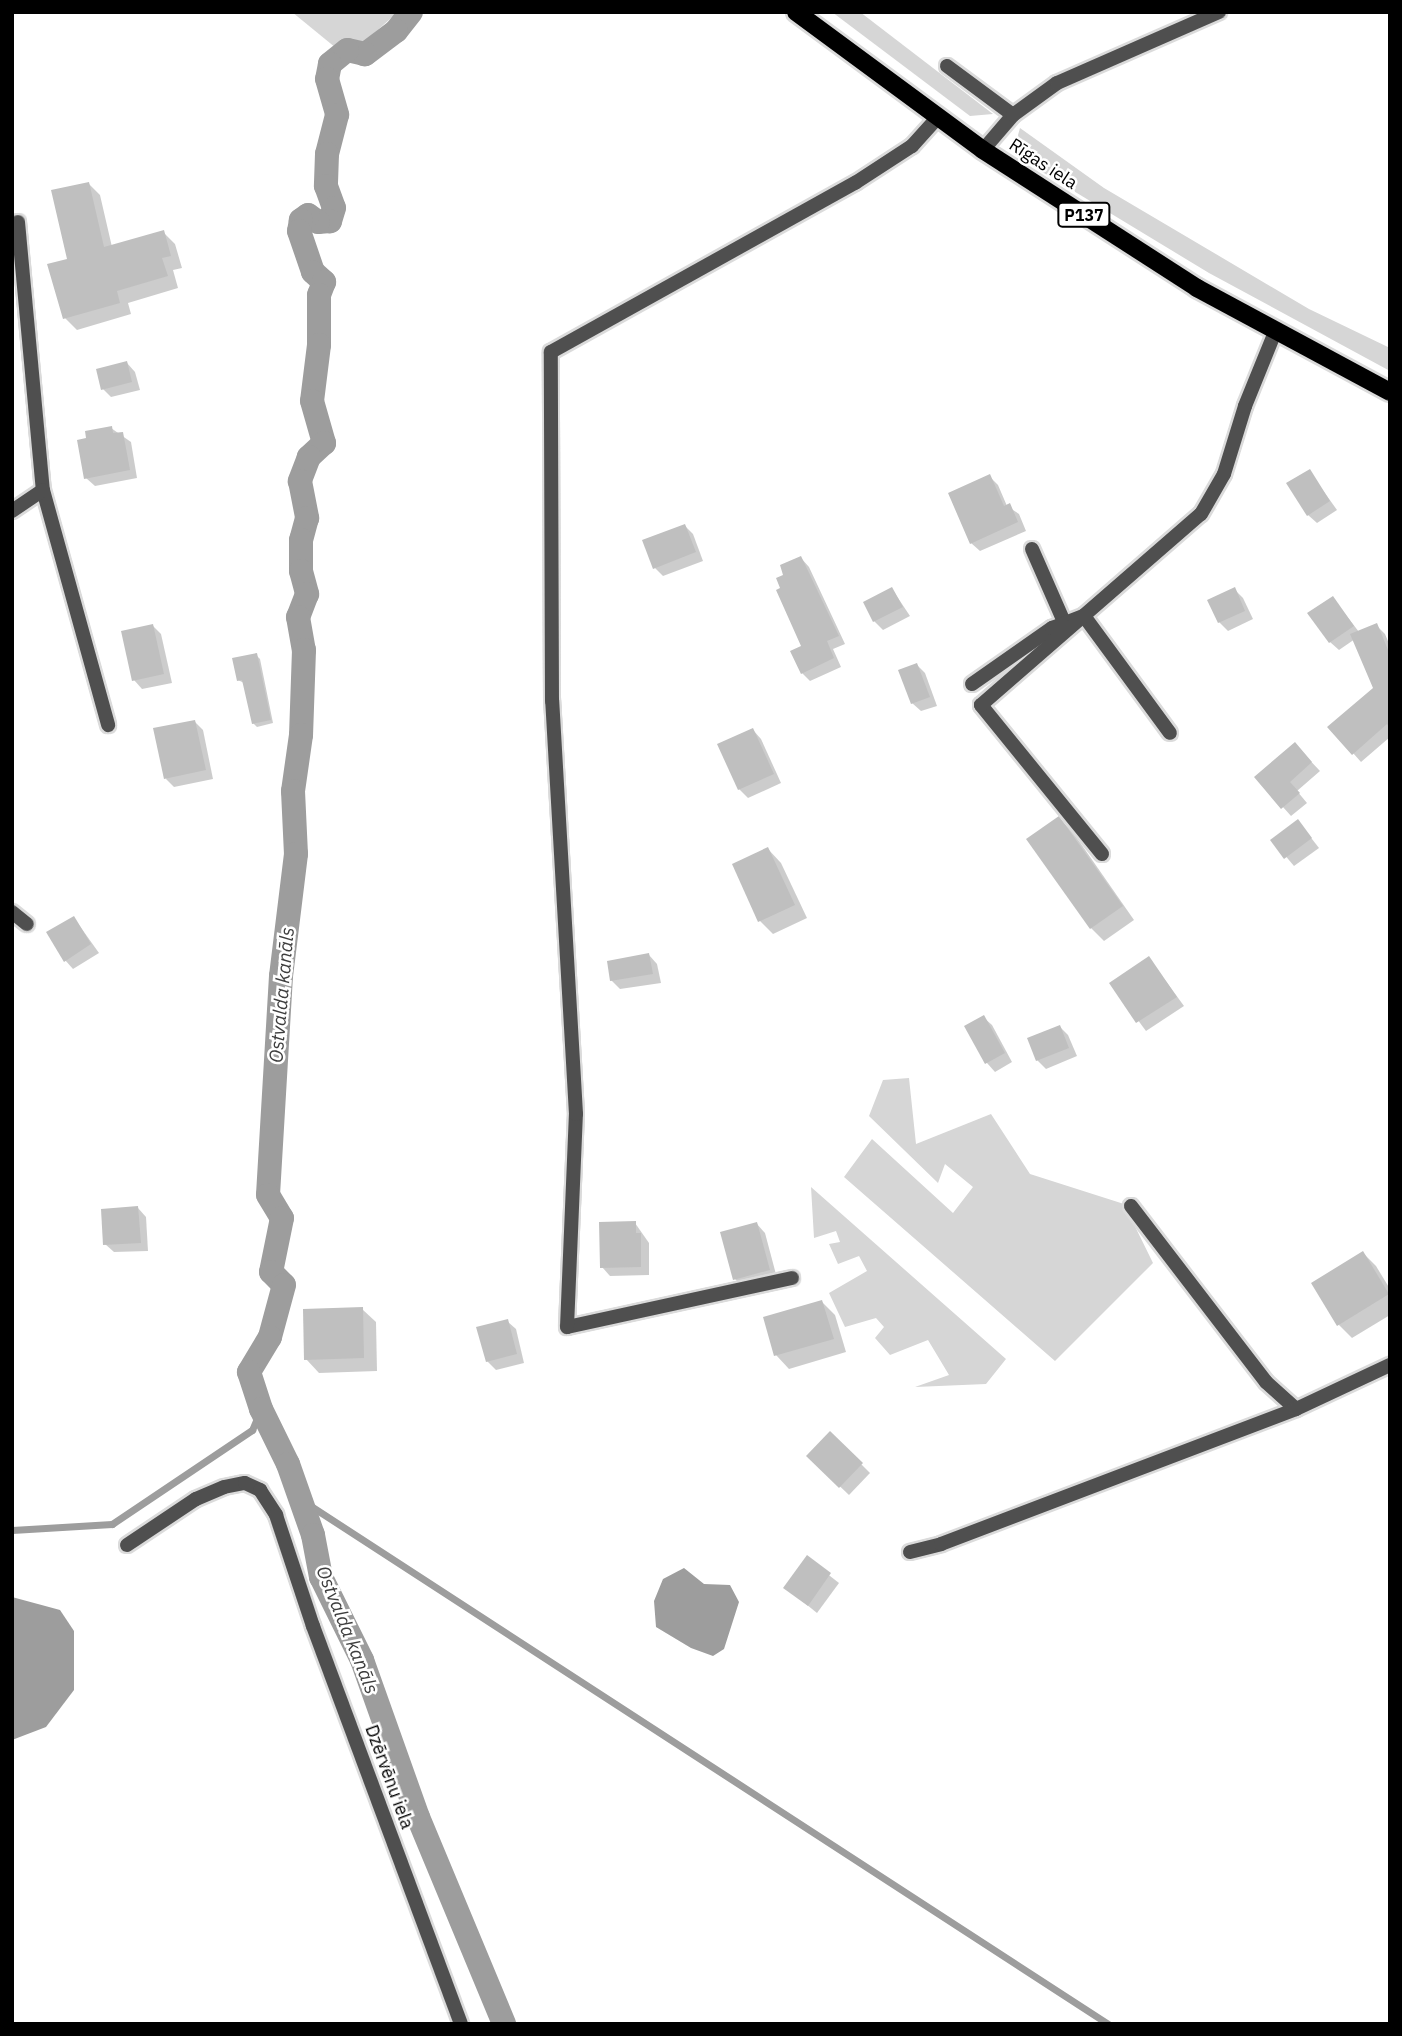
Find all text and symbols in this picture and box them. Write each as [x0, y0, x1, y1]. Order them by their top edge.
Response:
street label: Rīgas iela [1005, 134, 1081, 194]
road number: P137 [1056, 202, 1112, 228]
water label: Ostvalda kanāls [265, 926, 299, 1064]
water label: Ostvalda kanāls [311, 1563, 383, 1697]
street label: Dzērvēnu iela [360, 1722, 418, 1832]

